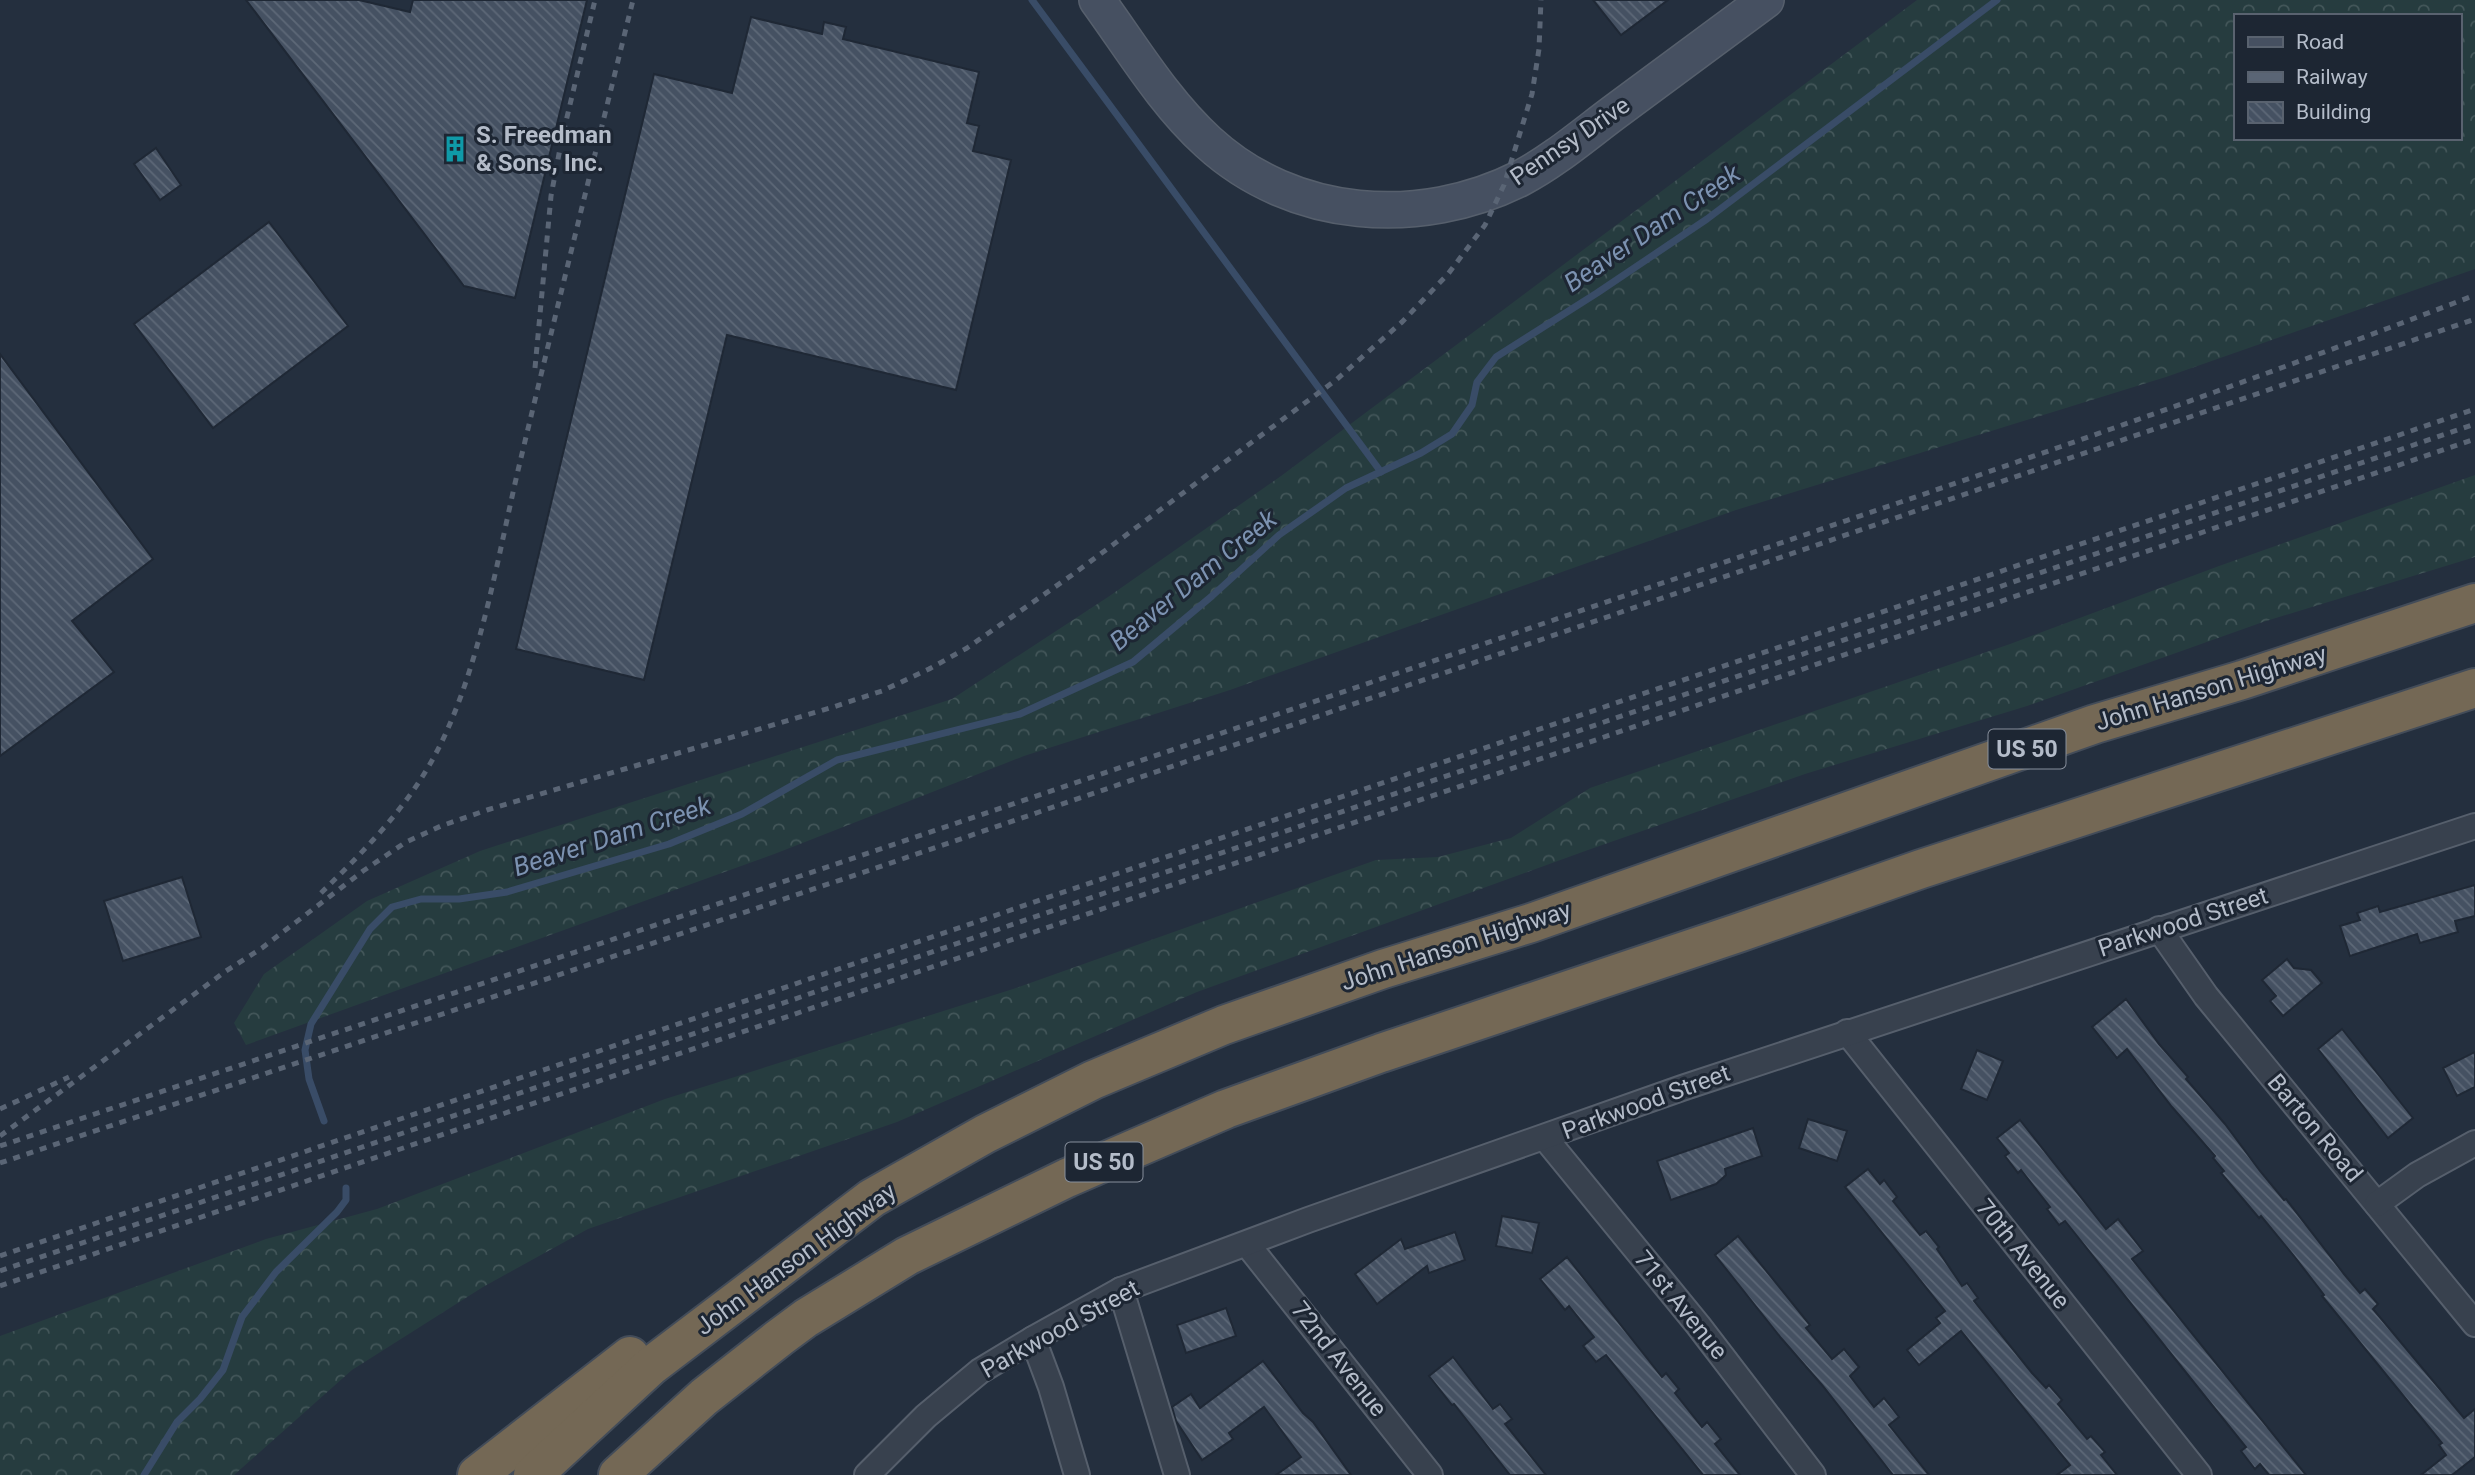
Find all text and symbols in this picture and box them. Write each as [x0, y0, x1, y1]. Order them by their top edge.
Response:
legend [2234, 14, 2461, 140]
text: Road [2296, 30, 2344, 54]
text: Railway [2296, 65, 2368, 89]
street label: Pennsy Drive [1505, 91, 1635, 191]
text: Building [2296, 100, 2371, 124]
place label: S. Freedman & Sons, Inc. [476, 121, 612, 177]
building icon: S. Freedman & Sons, Inc. [440, 134, 470, 164]
water label: Beaver Dam Creek [1558, 157, 1747, 298]
water label: Beaver Dam Creek [1104, 503, 1283, 656]
street label: John Hanson Highway [2092, 639, 2330, 736]
road number: US 50 [1988, 730, 2066, 768]
water label: Beaver Dam Creek [509, 790, 716, 882]
street label: Parkwood Street [2095, 881, 2271, 963]
street label: John Hanson Highway [1338, 895, 1575, 996]
street label: Parkwood Street [1558, 1059, 1734, 1145]
street label: Barton Road [2262, 1068, 2368, 1188]
road number: US 50 [1066, 1142, 1142, 1182]
street label: John Hanson Highway [691, 1177, 902, 1341]
street label: 70th Avenue [1970, 1194, 2076, 1314]
street label: 71st Avenue [1629, 1245, 1733, 1365]
street label: Parkwood Street [976, 1274, 1144, 1384]
street label: 72nd Avenue [1285, 1296, 1393, 1422]

